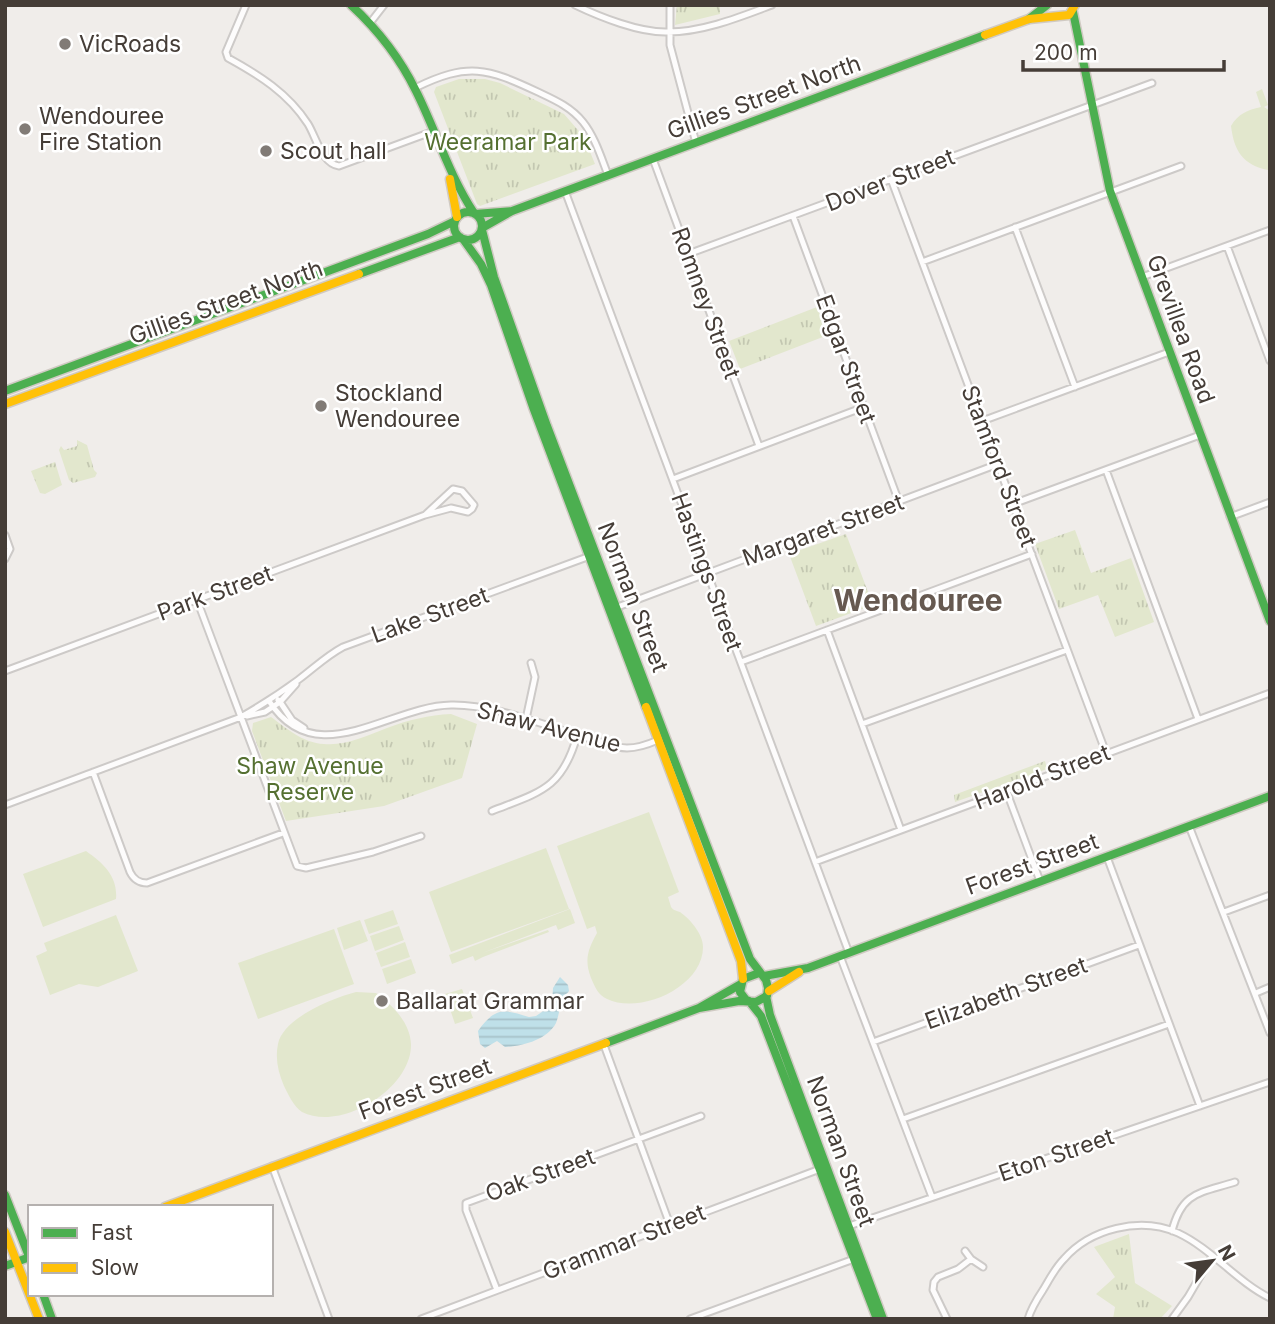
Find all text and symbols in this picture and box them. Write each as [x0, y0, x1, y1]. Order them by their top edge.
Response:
scale bar [1023, 28, 1224, 72]
place label: VicRoads [79, 30, 181, 58]
marker: VicRoads [57, 36, 73, 52]
text: 200 m [1034, 40, 1098, 65]
street label: Gillies Street North [663, 49, 865, 145]
place label: Wendouree Fire Station [39, 102, 164, 156]
marker: Wendouree Fire Station [17, 121, 33, 137]
park label: Weeramar Park [424, 128, 592, 156]
place label: Scout hall [280, 137, 387, 165]
street label: Dover Street [822, 142, 959, 217]
marker: Scout hall [258, 143, 274, 159]
street label: Romney Street [666, 223, 747, 383]
street label: Grevillea Road [1141, 251, 1221, 407]
street label: Gillies Street North [125, 254, 327, 350]
street label: Edgar Street [810, 291, 882, 428]
place label: Stockland Wendouree [335, 379, 460, 433]
street label: Stamford Street [955, 381, 1043, 551]
marker: Stockland Wendouree [313, 398, 329, 414]
street label: Margaret Street [739, 488, 908, 572]
street label: Hastings Street [665, 489, 749, 655]
street label: Norman Street [592, 518, 675, 676]
street label: Park Street [154, 559, 277, 627]
street label: Lake Street [368, 581, 493, 649]
district label: Wendouree [833, 582, 1003, 618]
street label: Shaw Avenue [474, 696, 624, 758]
street label: Harold Street [970, 738, 1114, 816]
park label: Shaw Avenue Reserve [236, 752, 384, 806]
street label: Forest Street [962, 827, 1103, 901]
street label: Elizabeth Street [921, 951, 1091, 1035]
place label: Ballarat Grammar [396, 987, 585, 1015]
marker: Ballarat Grammar [374, 993, 390, 1009]
street label: Forest Street [355, 1052, 496, 1126]
street label: Norman Street [801, 1072, 881, 1231]
street label: Eton Street [995, 1122, 1118, 1188]
street label: Oak Street [481, 1142, 599, 1208]
street label: Grammar Street [539, 1198, 710, 1286]
legend [28, 1205, 273, 1296]
text: Fast [91, 1220, 133, 1245]
north arrow [1177, 1226, 1247, 1296]
text: N [1213, 1241, 1240, 1265]
text: Slow [91, 1255, 139, 1280]

